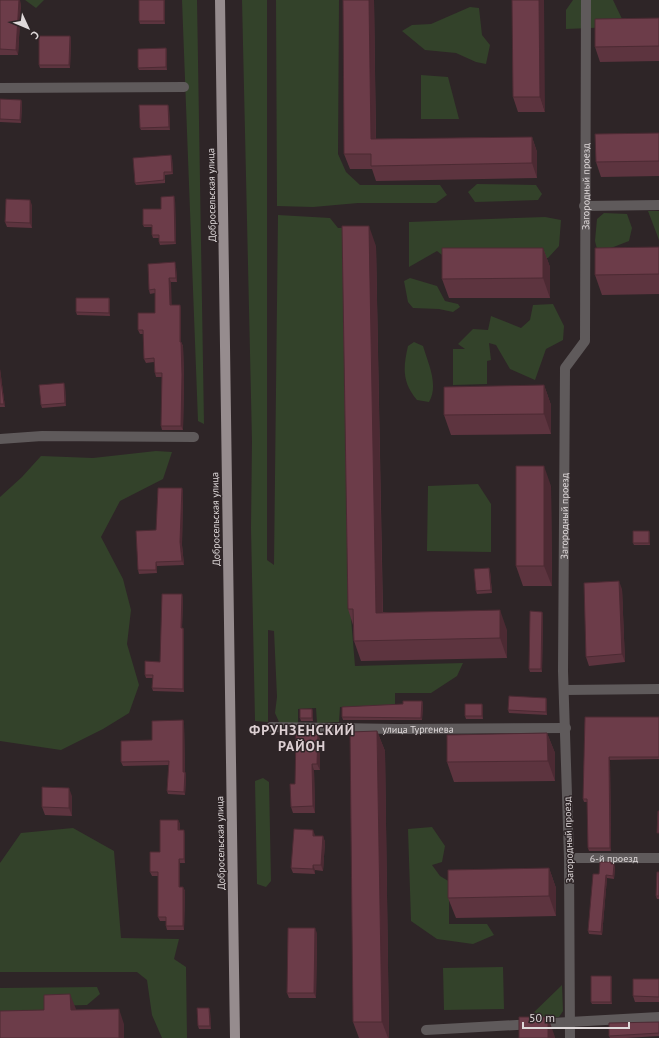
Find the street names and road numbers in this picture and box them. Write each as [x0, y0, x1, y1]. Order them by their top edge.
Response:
street label: Загородный проезд [579, 143, 593, 230]
street label: Добросельская улица [204, 148, 219, 242]
street label: Добросельская улица [208, 472, 223, 566]
street label: Загородный проезд [558, 472, 571, 559]
street label: улица Тургенева [382, 723, 454, 736]
street label: Добросельская улица [213, 796, 228, 890]
street label: Загородный проезд [560, 796, 577, 883]
street label: 6-й проезд [590, 852, 639, 865]

